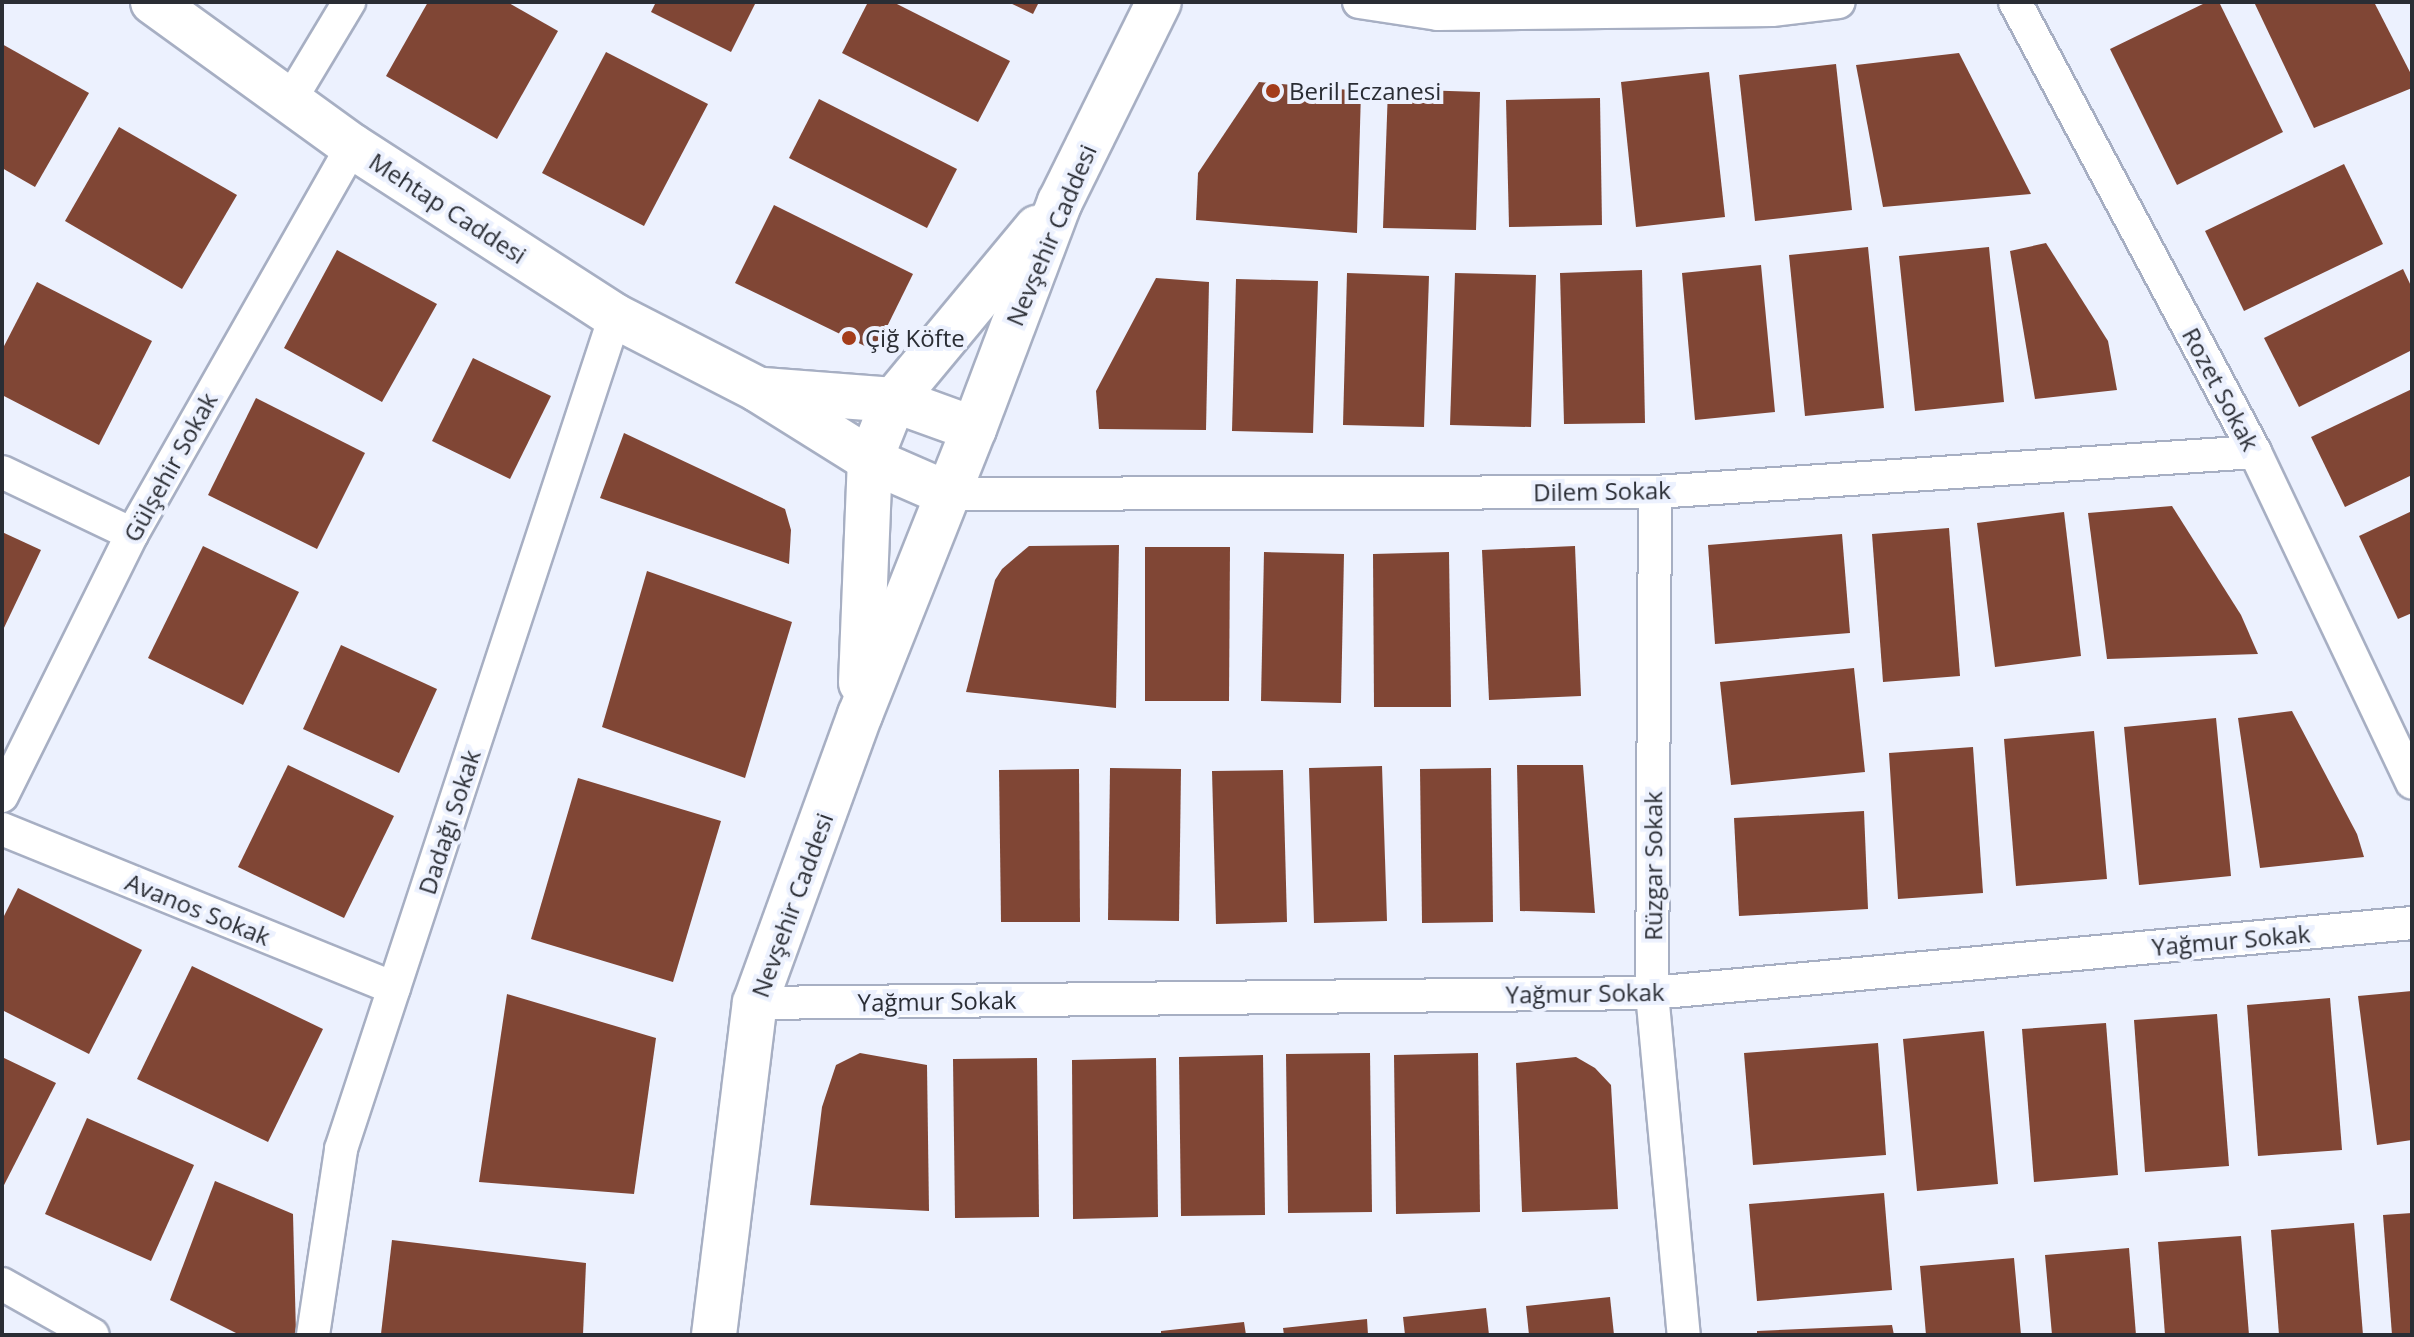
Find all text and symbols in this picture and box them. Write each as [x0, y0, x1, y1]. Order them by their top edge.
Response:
place label: Beril Eczanesi [1289, 77, 1441, 105]
marker: Beril Eczanesi [1264, 82, 1282, 100]
street label: Nevşehir Caddesi [1000, 140, 1102, 330]
street label: Mehtap Caddesi [364, 147, 532, 269]
street label: Rozet Sokak [2177, 323, 2265, 455]
place label: Çiğ Köfte [865, 324, 965, 352]
marker: Çiğ Köfte [840, 329, 858, 347]
street label: Gülşehir Sokak [117, 387, 223, 547]
street label: Dilem Sokak [1533, 475, 1671, 507]
street label: Dadağı Sokak [412, 746, 486, 898]
street label: Rüzgar Sokak [1639, 791, 1667, 941]
street label: Nevşehir Caddesi [745, 809, 839, 1001]
street label: Avanos Sokak [121, 867, 275, 951]
street label: Yağmur Sokak [2151, 919, 2311, 961]
street label: Yağmur Sokak [1505, 977, 1665, 1009]
street label: Yağmur Sokak [857, 985, 1017, 1017]

